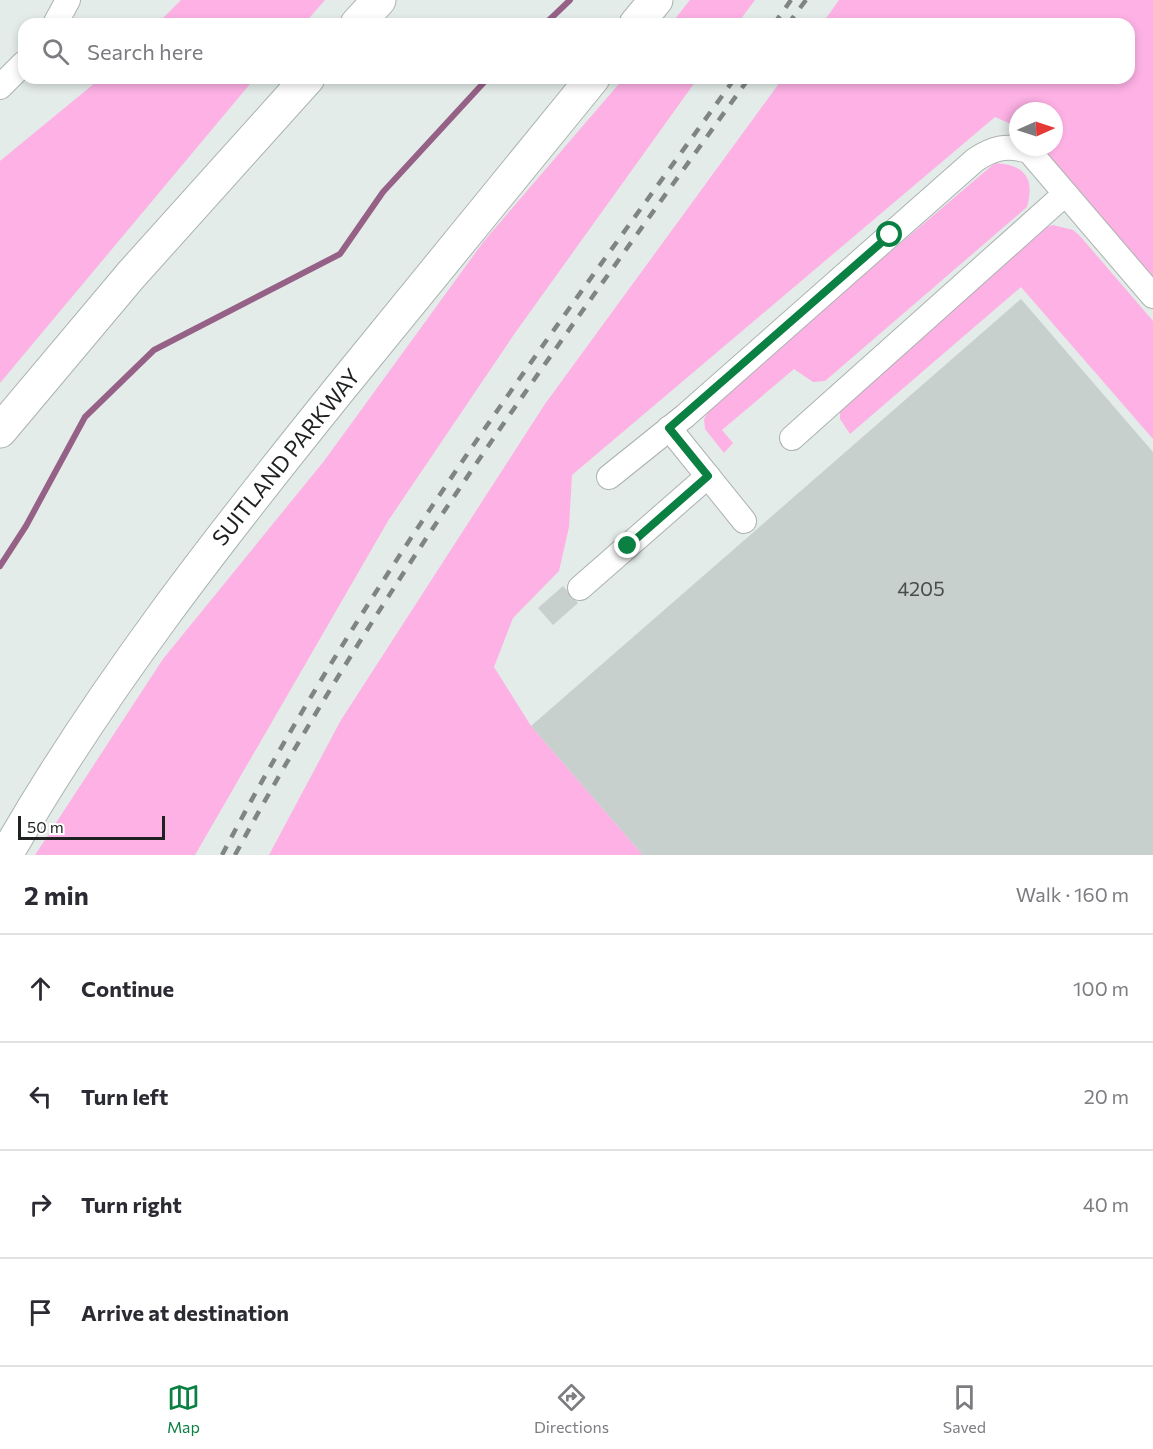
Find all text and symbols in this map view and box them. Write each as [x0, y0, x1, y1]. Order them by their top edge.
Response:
search box [18, 18, 1135, 84]
icon: search [39, 35, 72, 68]
text: Search here [87, 38, 203, 65]
north arrow [1009, 102, 1063, 156]
route start [876, 221, 902, 247]
street label: SUITLAND PARKWAY [206, 363, 365, 551]
route end [614, 532, 640, 558]
house number: 4205 [897, 576, 945, 600]
scale bar [18, 813, 165, 840]
text: 50 m [27, 817, 64, 836]
text: 2 min [24, 879, 89, 910]
text: Walk · 160 m [1016, 882, 1129, 906]
icon: ahead [24, 972, 57, 1005]
text: Continue [81, 975, 174, 1002]
text: 100 m [1073, 976, 1129, 1000]
icon: left [24, 1080, 57, 1113]
text: Turn left [81, 1083, 168, 1110]
text: 20 m [1084, 1084, 1129, 1108]
icon: right [24, 1188, 57, 1221]
text: Turn right [81, 1191, 182, 1218]
text: 40 m [1083, 1192, 1129, 1216]
icon: arrive [24, 1296, 57, 1329]
text: Arrive at destination [81, 1299, 289, 1326]
tab: Map [167, 1381, 200, 1436]
tab: Directions [534, 1381, 609, 1436]
tab: Saved [943, 1381, 986, 1436]

